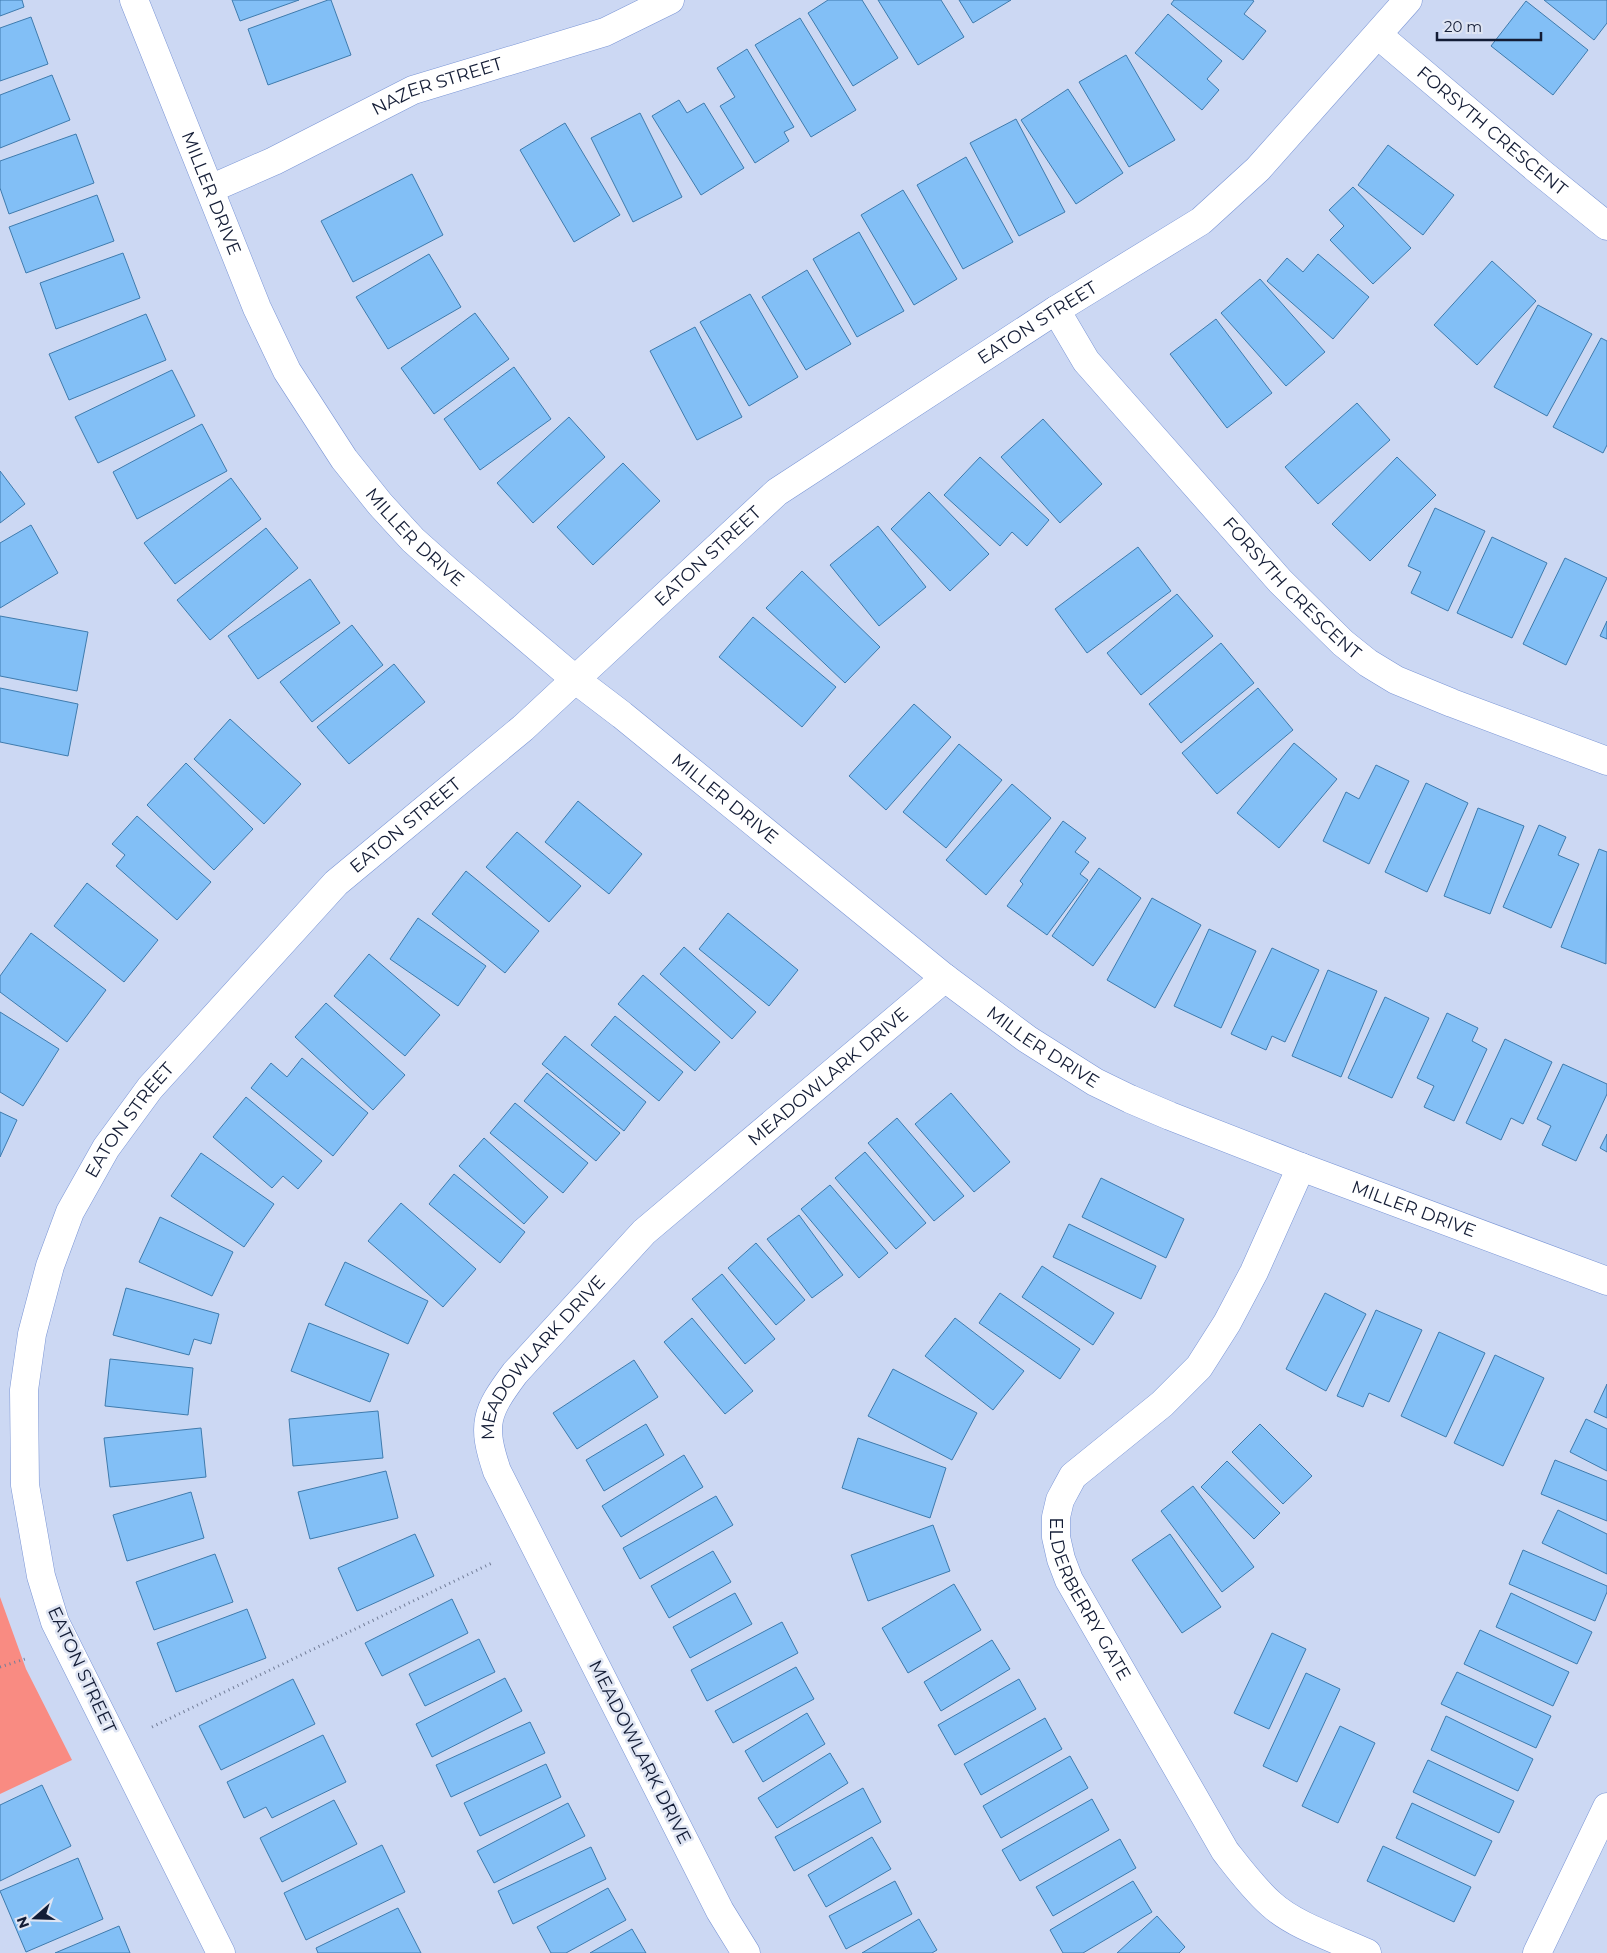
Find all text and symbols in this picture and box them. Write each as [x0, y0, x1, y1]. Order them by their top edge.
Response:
scale bar [1437, 10, 1541, 42]
text: 20 m [1444, 17, 1482, 36]
street label: NAZER STREET [368, 52, 506, 120]
street label: FORSYTH CRESCENT [1412, 61, 1572, 201]
street label: MILLER DRIVE [177, 128, 246, 258]
street label: EATON STREET [973, 276, 1102, 369]
street label: MILLER DRIVE [361, 484, 469, 591]
street label: EATON STREET [650, 501, 766, 611]
street label: FORSYTH CRESCENT [1218, 513, 1366, 665]
street label: MILLER DRIVE [667, 749, 783, 849]
street label: EATON STREET [345, 773, 466, 878]
street label: MILLER DRIVE [982, 1002, 1103, 1093]
street label: MEADOWLARK DRIVE [743, 1003, 913, 1151]
street label: EATON STREET [80, 1057, 179, 1182]
street label: MILLER DRIVE [1349, 1176, 1479, 1242]
street label: MEADOWLARK DRIVE [477, 1271, 610, 1440]
street label: ELDERBERRY GATE [1045, 1517, 1135, 1684]
street label: EATON STREET [43, 1603, 121, 1738]
street label: MEADOWLARK DRIVE [584, 1657, 696, 1847]
north arrow [10, 1893, 60, 1943]
text: N [12, 1914, 33, 1931]

